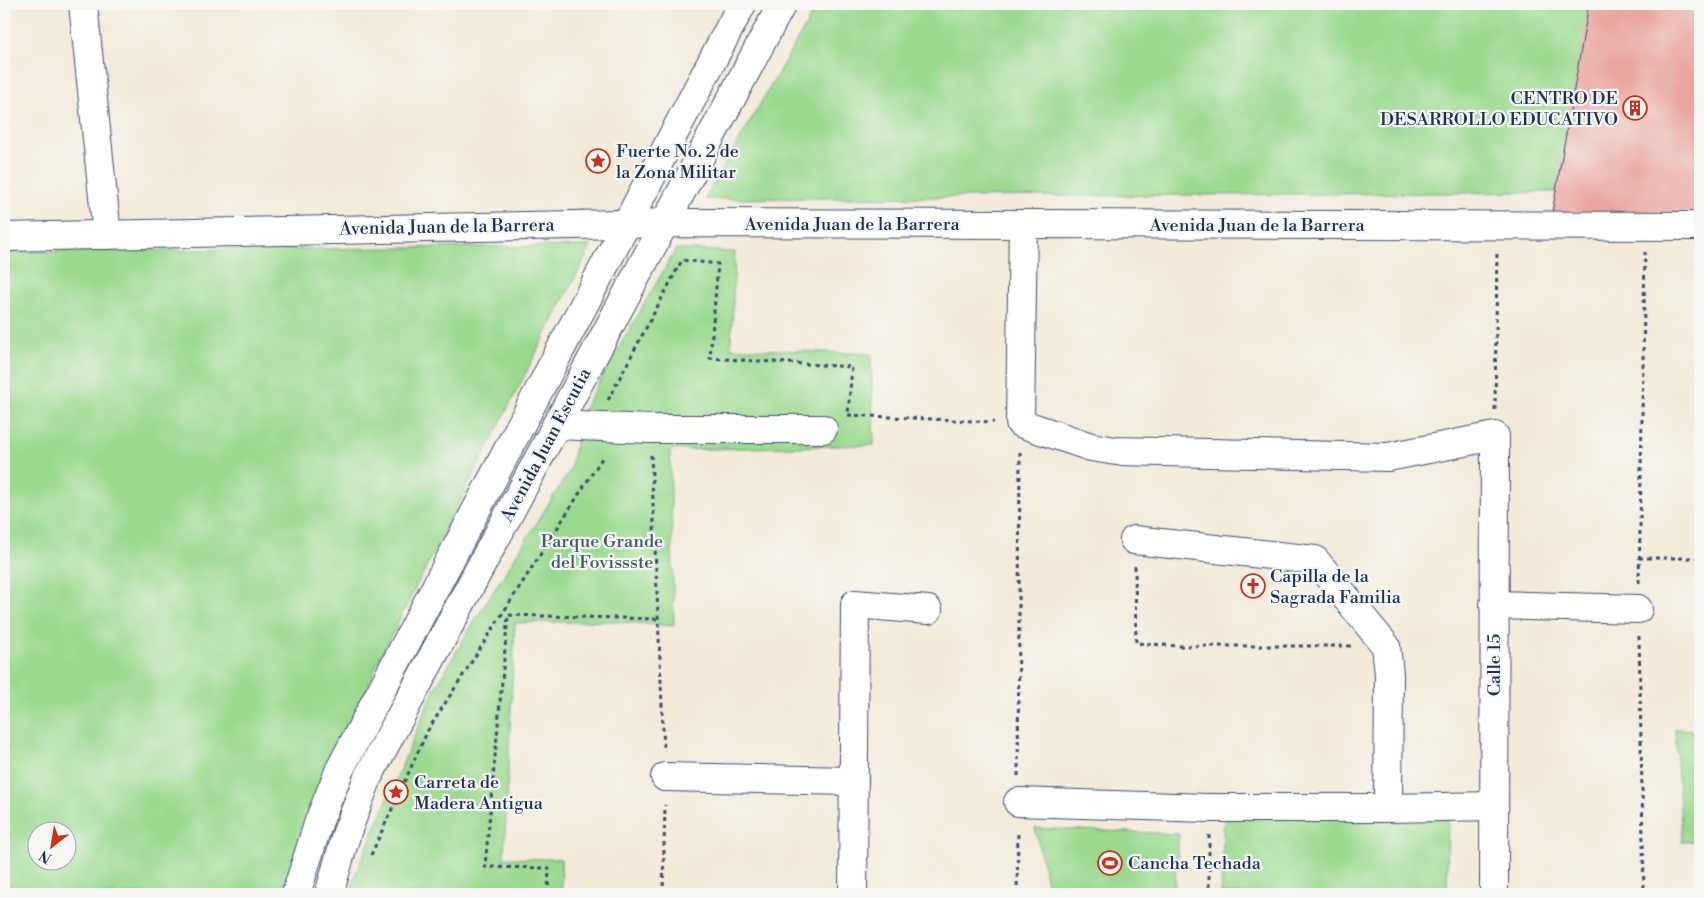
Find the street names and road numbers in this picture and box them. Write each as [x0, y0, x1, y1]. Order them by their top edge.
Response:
street label: Avenida Juan de la Barrera [743, 213, 960, 236]
street label: Avenida Juan de la Barrera [338, 214, 556, 240]
street label: Avenida Juan de la Barrera [1148, 214, 1365, 237]
street label: Avenida Juan Escutia [495, 363, 597, 527]
street label: Calle 15 [1483, 634, 1506, 696]

